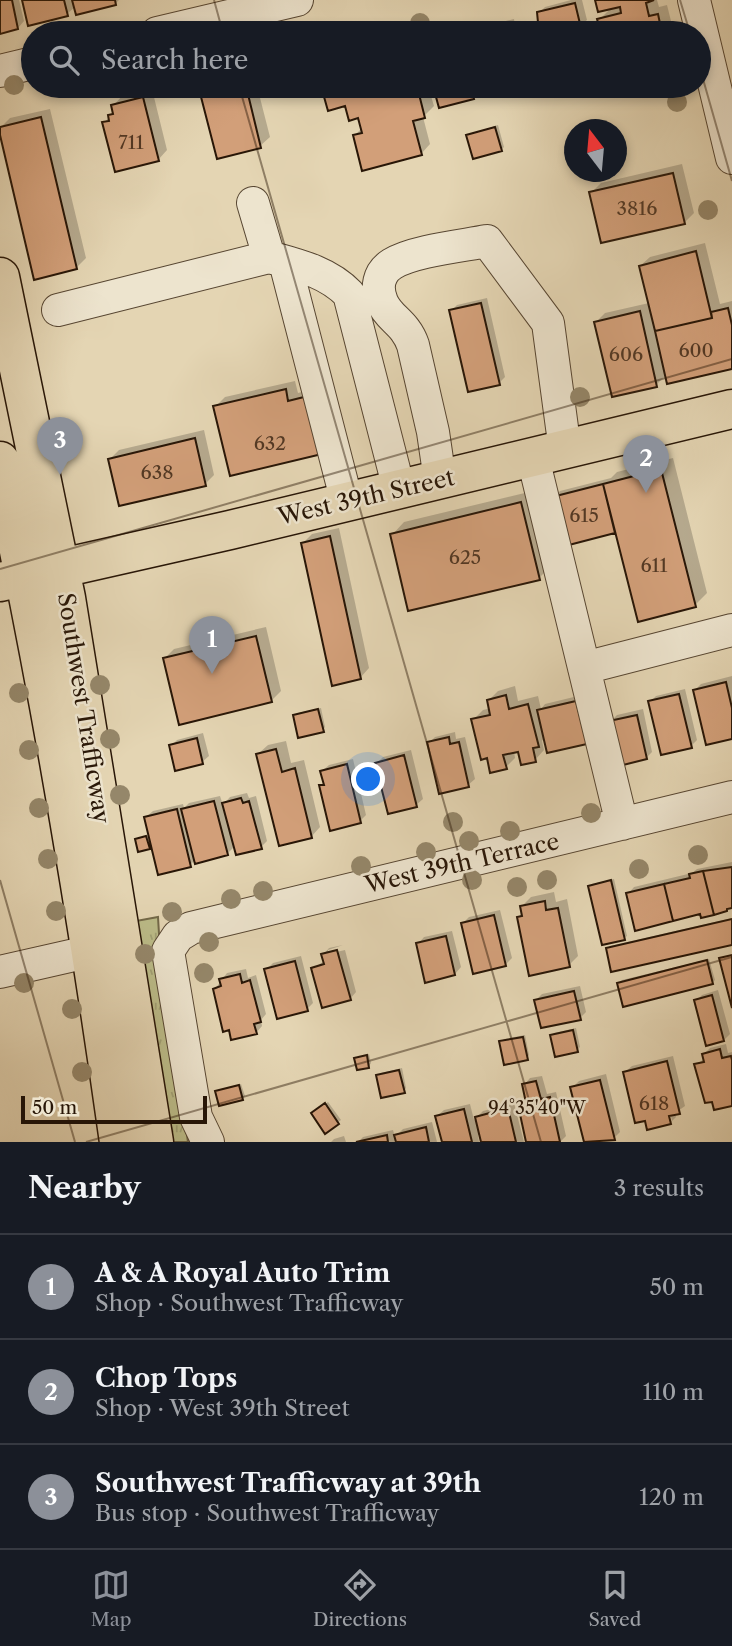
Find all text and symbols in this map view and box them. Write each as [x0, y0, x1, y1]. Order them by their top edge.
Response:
search box [21, 21, 711, 98]
icon: search [45, 41, 83, 79]
text: Search here [101, 44, 248, 76]
north arrow [564, 119, 627, 182]
house number: 711 [118, 131, 144, 154]
house number: 3816 [617, 197, 657, 220]
house number: 600 [678, 339, 714, 362]
house number: 606 [609, 343, 643, 366]
pin: 3 [37, 417, 83, 475]
house number: 632 [254, 432, 286, 455]
pin: 2 [623, 435, 669, 493]
house number: 638 [141, 461, 173, 484]
street label: West 39th Street [274, 463, 457, 531]
house number: 615 [569, 504, 599, 527]
house number: 625 [449, 546, 481, 569]
house number: 611 [640, 554, 668, 577]
street label: Southwest Trafficway [52, 591, 116, 825]
pin: 1 [189, 616, 235, 674]
your location [351, 762, 385, 796]
street label: West 39th Terrace [361, 827, 562, 899]
house number: 618 [639, 1092, 669, 1115]
scale bar [21, 1093, 206, 1125]
text: 50 m [32, 1096, 77, 1119]
text: 94°35'40"W [488, 1097, 587, 1119]
text: Nearby [28, 1169, 141, 1206]
text: 3 results [614, 1174, 704, 1202]
text: A & A Royal Auto Trim [95, 1257, 390, 1289]
text: 1 [46, 1273, 56, 1301]
text: 50 m [649, 1273, 704, 1301]
text: Shop · Southwest Trafficway [95, 1289, 403, 1317]
text: Chop Tops [95, 1362, 237, 1394]
text: 2 [44, 1378, 58, 1406]
text: 110 m [643, 1378, 704, 1406]
text: Shop · West 39th Street [95, 1394, 350, 1422]
text: Southwest Trafficway at 39th [95, 1467, 481, 1499]
text: 3 [45, 1483, 58, 1511]
text: 120 m [639, 1483, 704, 1511]
text: Bus stop · Southwest Trafficway [95, 1499, 439, 1527]
tab: Map [91, 1566, 132, 1631]
tab: Directions [313, 1566, 407, 1631]
tab: Saved [588, 1566, 641, 1631]

